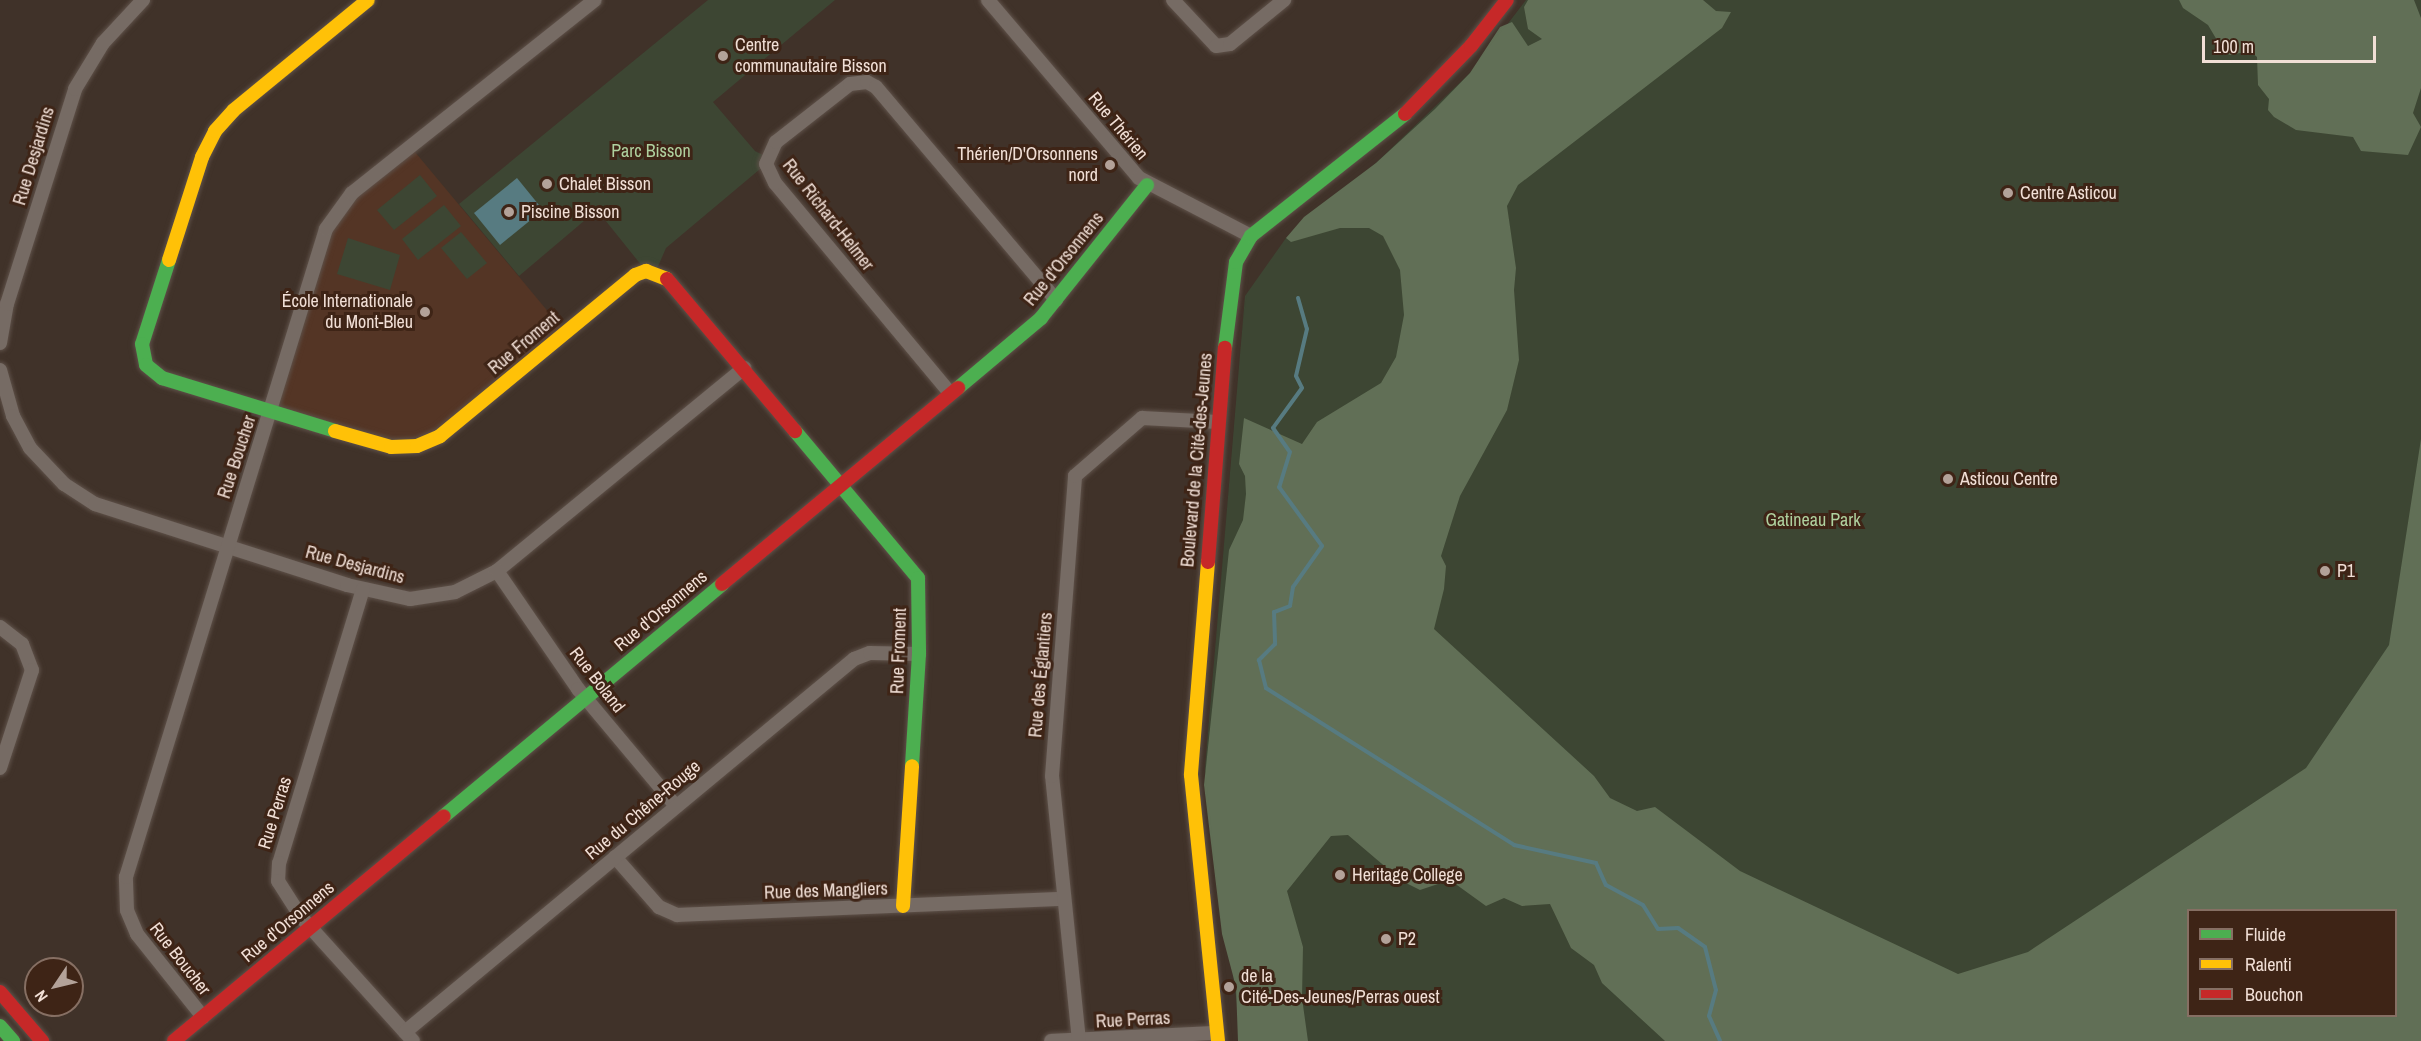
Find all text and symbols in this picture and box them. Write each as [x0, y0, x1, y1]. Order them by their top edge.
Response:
scale bar [2205, 24, 2379, 62]
text: 100 m [2213, 34, 2254, 59]
place label: Centre communautaire Bisson [735, 35, 887, 78]
marker: Centre communautaire Bisson [716, 49, 730, 63]
street label: Rue Thérien [1083, 88, 1153, 164]
street label: Rue Desjardins [9, 104, 59, 208]
park label: Parc Bisson [611, 140, 691, 162]
place label: Thérien/D'Orsonnens nord [957, 144, 1098, 186]
street label: Rue Richard-Helmer [778, 155, 878, 275]
marker: Thérien/D'Orsonnens nord [1103, 158, 1117, 172]
place label: Chalet Bisson [559, 173, 651, 195]
marker: Chalet Bisson [540, 177, 554, 191]
place label: Centre Asticou [2020, 182, 2118, 204]
marker: Centre Asticou [2001, 186, 2015, 200]
place label: Piscine Bisson [521, 201, 619, 223]
marker: Piscine Bisson [502, 205, 516, 219]
street label: Rue d'Orsonnens [1020, 208, 1108, 310]
place label: École Internationale du Mont-Bleu [282, 291, 413, 334]
marker: École Internationale du Mont-Bleu [418, 305, 432, 319]
street label: Rue Froment [484, 307, 564, 379]
street label: Boulevard de la Cité-des-Jeunes [1177, 352, 1217, 568]
street label: Rue Boucher [213, 413, 261, 501]
place label: Asticou Centre [1960, 468, 2058, 490]
marker: Asticou Centre [1941, 472, 1955, 486]
park label: Gatineau Park [1765, 509, 1861, 531]
street label: Rue Desjardins [303, 541, 407, 589]
place label: P1 [2337, 560, 2355, 582]
marker: P1 [2318, 564, 2332, 578]
street label: Rue d'Orsonnens [610, 566, 712, 656]
street label: Rue Froment [887, 608, 911, 694]
street label: Rue des Églantiers [1025, 612, 1057, 738]
street label: Rue Boland [565, 643, 629, 717]
street label: Rue du Chêne-Rouge [581, 756, 705, 864]
street label: Rue Perras [254, 774, 296, 852]
place label: Heritage College [1352, 864, 1463, 886]
marker: Heritage College [1333, 868, 1347, 882]
street label: Rue d'Orsonnens [237, 877, 339, 967]
street label: Rue des Mangliers [764, 878, 888, 904]
legend [2187, 909, 2397, 1017]
street label: Rue Boucher [145, 918, 215, 1000]
text: Fluide [2245, 922, 2286, 947]
place label: P2 [1398, 928, 1416, 950]
marker: P2 [1379, 932, 1393, 946]
text: Ralenti [2245, 952, 2292, 977]
north arrow [24, 957, 84, 1017]
place label: de la Cité-Des-Jeunes/Perras ouest [1241, 966, 1440, 1008]
marker: de la Cité-Des-Jeunes/Perras ouest [1222, 980, 1236, 994]
text: Bouchon [2245, 982, 2303, 1007]
text: N [29, 986, 53, 1006]
street label: Rue Perras [1095, 1007, 1171, 1033]

